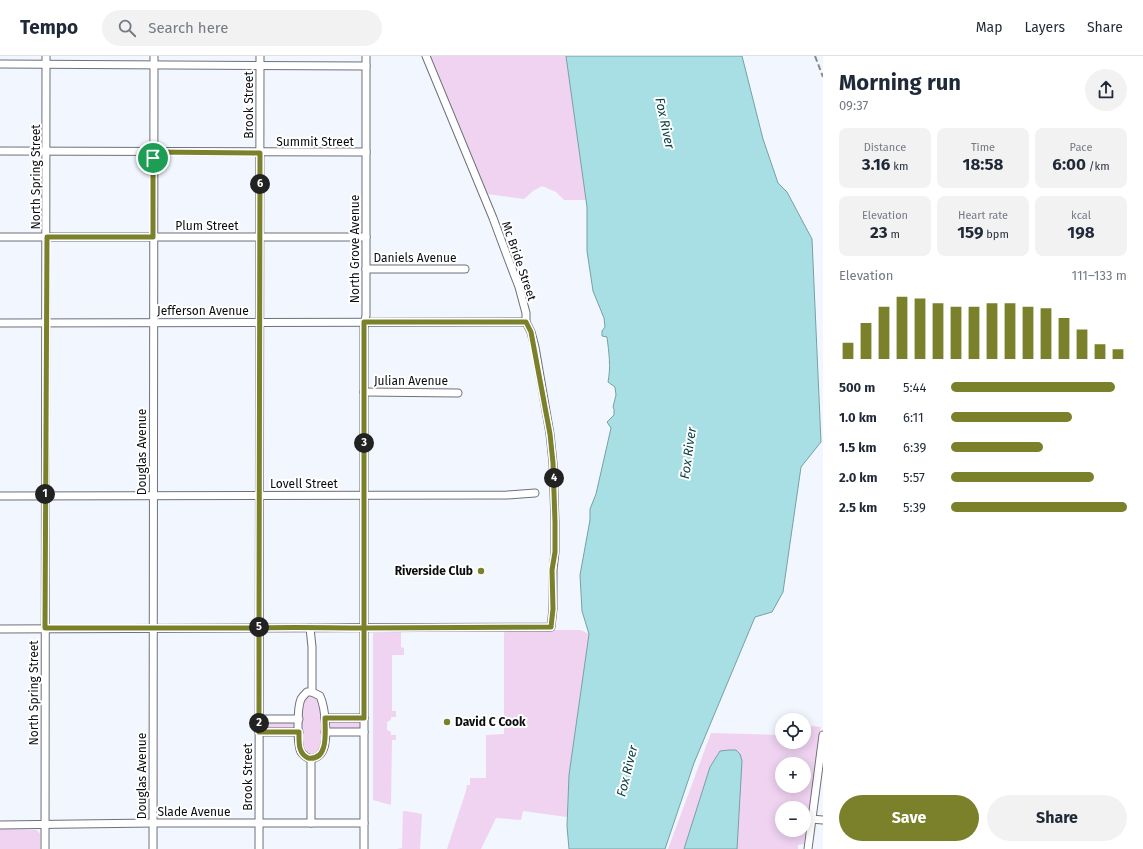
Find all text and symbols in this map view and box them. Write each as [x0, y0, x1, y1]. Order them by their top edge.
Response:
search box [102, 10, 382, 46]
text: Tempo [20, 16, 78, 39]
icon: search [116, 17, 138, 39]
text: Search here [148, 19, 228, 37]
text: Map [976, 19, 1002, 36]
text: Layers [1024, 19, 1065, 36]
text: Share [1087, 19, 1123, 36]
text: Morning run [839, 69, 961, 96]
button: share [1085, 69, 1127, 111]
street label: Brook Street [242, 71, 256, 139]
water label: Fox River [652, 96, 678, 151]
text: 09:37 [839, 98, 868, 113]
street label: North Spring Street [29, 124, 43, 230]
street label: Summit Street [276, 135, 354, 149]
pin [136, 141, 170, 175]
text: Distance [864, 141, 906, 154]
text: Time [971, 141, 995, 154]
text: Pace [1070, 141, 1092, 154]
icon: arrive [142, 147, 164, 169]
text: 3.16 [862, 154, 890, 175]
text: 18:58 [963, 154, 1003, 175]
text: 6:00 [1052, 154, 1086, 175]
text: km [890, 160, 908, 173]
text: /km [1086, 160, 1110, 173]
pin: 6 [250, 174, 270, 194]
text: 6 [257, 177, 263, 190]
street label: North Grove Avenue [348, 195, 362, 303]
text: Elevation [862, 209, 908, 222]
text: Heart rate [958, 209, 1008, 222]
text: kcal [1071, 209, 1091, 222]
street label: Plum Street [175, 219, 239, 233]
street label: Mc Bride Street [499, 219, 539, 303]
text: 23 [870, 222, 888, 243]
text: 159 [957, 222, 983, 243]
text: 198 [1067, 222, 1095, 243]
text: m [888, 228, 900, 241]
text: bpm [983, 228, 1009, 241]
street label: Daniels Avenue [373, 251, 457, 265]
text: Elevation [839, 268, 893, 283]
text: 111–133 m [1071, 268, 1127, 283]
street label: Jefferson Avenue [157, 304, 249, 318]
street label: Julian Avenue [374, 374, 448, 388]
text: 500 m [839, 380, 875, 395]
text: 5:44 [903, 380, 926, 395]
street label: Douglas Avenue [135, 409, 149, 495]
text: 1.0 km [839, 410, 877, 425]
text: 6:11 [903, 410, 924, 425]
water label: Fox River [677, 425, 699, 480]
pin: 3 [354, 433, 374, 453]
text: 3 [361, 436, 367, 449]
text: 1.5 km [839, 440, 877, 455]
text: 6:39 [903, 440, 926, 455]
pin: 4 [544, 468, 564, 488]
text: 2.0 km [839, 470, 878, 485]
text: 5:57 [903, 470, 925, 485]
text: 4 [551, 471, 557, 484]
street label: Lovell Street [270, 477, 339, 491]
pin: 1 [35, 484, 55, 504]
text: 1 [42, 487, 48, 500]
text: 2.5 km [839, 500, 877, 515]
text: 5:39 [903, 500, 926, 515]
place label: Riverside Club [395, 564, 473, 578]
marker: Riverside Club [476, 566, 486, 576]
pin: 5 [249, 617, 269, 637]
text: 5 [256, 620, 262, 633]
street label: North Spring Street [27, 640, 41, 746]
pin: 2 [249, 713, 269, 733]
map controls [775, 713, 811, 837]
button: locate [775, 713, 811, 749]
place label: David C Cook [455, 715, 526, 729]
text: 2 [256, 716, 262, 729]
marker: David C Cook [442, 717, 452, 727]
street label: Douglas Avenue [135, 733, 149, 819]
street label: Brook Street [241, 743, 255, 811]
water label: Fox River [613, 743, 641, 798]
button: + [775, 757, 811, 793]
button: Save [839, 795, 979, 841]
button: Share [987, 795, 1127, 841]
button: − [775, 801, 811, 837]
street label: Slade Avenue [157, 805, 231, 819]

